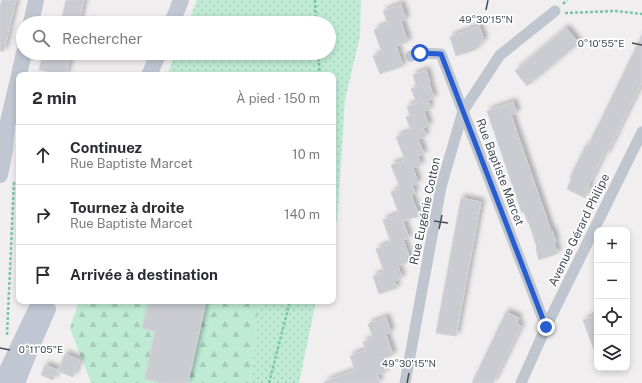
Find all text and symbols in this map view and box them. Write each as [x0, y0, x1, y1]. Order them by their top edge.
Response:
text: 49°30'15"N [459, 13, 513, 25]
search box [16, 16, 336, 60]
icon: search [30, 27, 52, 49]
text: Rechercher [62, 30, 142, 47]
text: 0°10'55"E [578, 37, 624, 49]
route start [411, 44, 429, 62]
text: 2 min [32, 88, 77, 108]
text: À pied · 150 m [236, 91, 320, 106]
street label: Rue Baptiste Marcet [473, 117, 527, 228]
text: Continuez [70, 139, 142, 156]
icon: ahead [32, 144, 54, 166]
text: 10 m [292, 147, 320, 162]
text: Rue Baptiste Marcet [70, 156, 193, 171]
street label: Rue Eugénie Cotton [407, 156, 443, 266]
street label: Avenue Gérard Philipe [546, 171, 612, 289]
text: Tournez à droite [70, 199, 184, 216]
icon: right [32, 204, 54, 226]
text: 140 m [284, 207, 320, 222]
text: Rue Baptiste Marcet [70, 216, 193, 231]
map controls [594, 227, 630, 371]
button: + [594, 227, 630, 263]
button: − [594, 263, 630, 299]
icon: arrive [32, 264, 54, 286]
text: Arrivée à destination [70, 266, 218, 283]
button: locate [594, 299, 630, 335]
route end [537, 318, 555, 336]
button: layers [594, 335, 630, 371]
text: 0°11'05"E [19, 343, 63, 355]
text: 49°30'15"N [382, 357, 436, 369]

